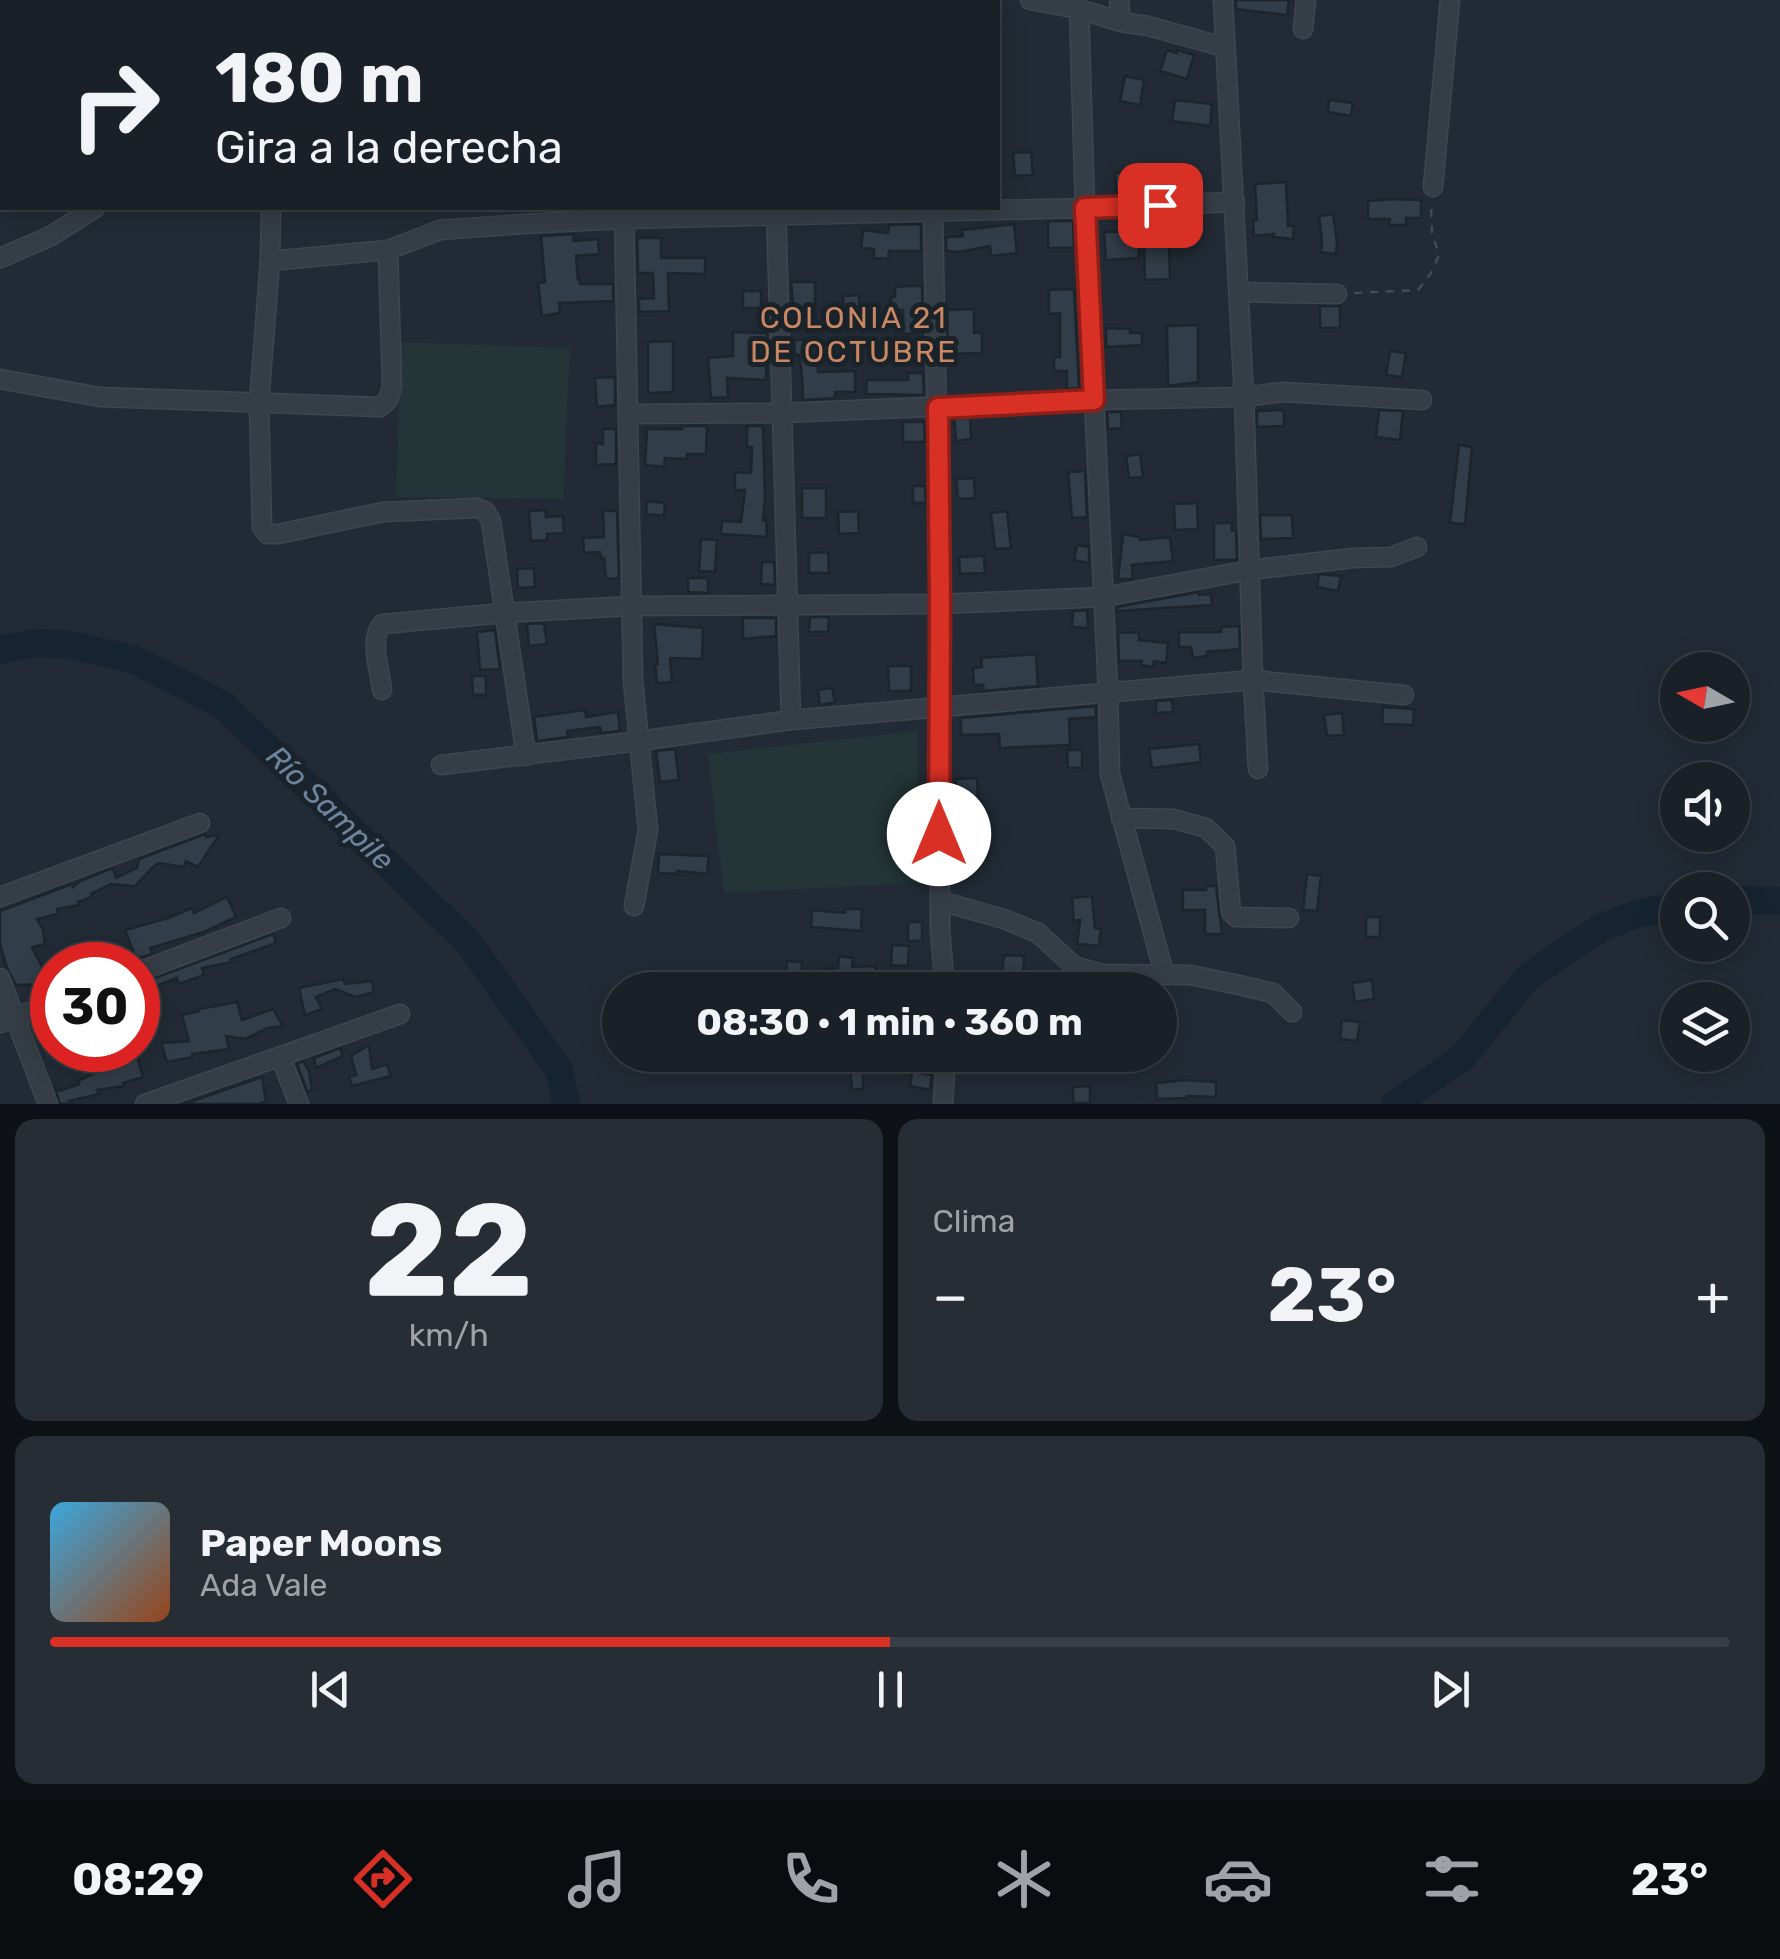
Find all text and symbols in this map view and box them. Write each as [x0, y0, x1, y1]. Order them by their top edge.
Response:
text: 180 m [215, 37, 424, 120]
icon: right [50, 40, 180, 170]
text: Gira a la derecha [215, 121, 563, 174]
pin [1118, 163, 1203, 248]
icon: arrive [1133, 178, 1188, 233]
district label: COLONIA 21 DE OCTUBRE [750, 300, 958, 370]
north arrow [1660, 652, 1750, 742]
map controls [1660, 652, 1750, 1072]
water label: Río Sampile [259, 738, 402, 878]
button: sound [1660, 762, 1750, 852]
position arrow [887, 782, 991, 886]
button: search [1660, 872, 1750, 962]
speed limit sign: 30 [30, 942, 160, 1072]
button: layers [1660, 982, 1750, 1072]
text: 08:30 · 1 min · 360 m [696, 999, 1083, 1045]
text: 22 [364, 1173, 533, 1328]
text: Clima [933, 1202, 1015, 1240]
text: 23° [1267, 1251, 1397, 1340]
text: − [933, 1264, 968, 1329]
text: + [1696, 1264, 1730, 1329]
text: km/h [409, 1316, 489, 1354]
text: Paper Moons [200, 1520, 442, 1566]
text: Ada Vale [200, 1566, 327, 1604]
icon: previous [303, 1662, 358, 1717]
icon: pause [863, 1662, 918, 1717]
icon: next [1423, 1662, 1478, 1717]
icon: directions [348, 1844, 418, 1914]
icon: music [562, 1844, 632, 1914]
icon: phone [776, 1844, 846, 1914]
icon: climate [989, 1844, 1059, 1914]
icon: car [1203, 1844, 1273, 1914]
icon: filters [1417, 1844, 1487, 1914]
text: 08:29 [72, 1853, 204, 1906]
text: 23° [1631, 1853, 1708, 1906]

